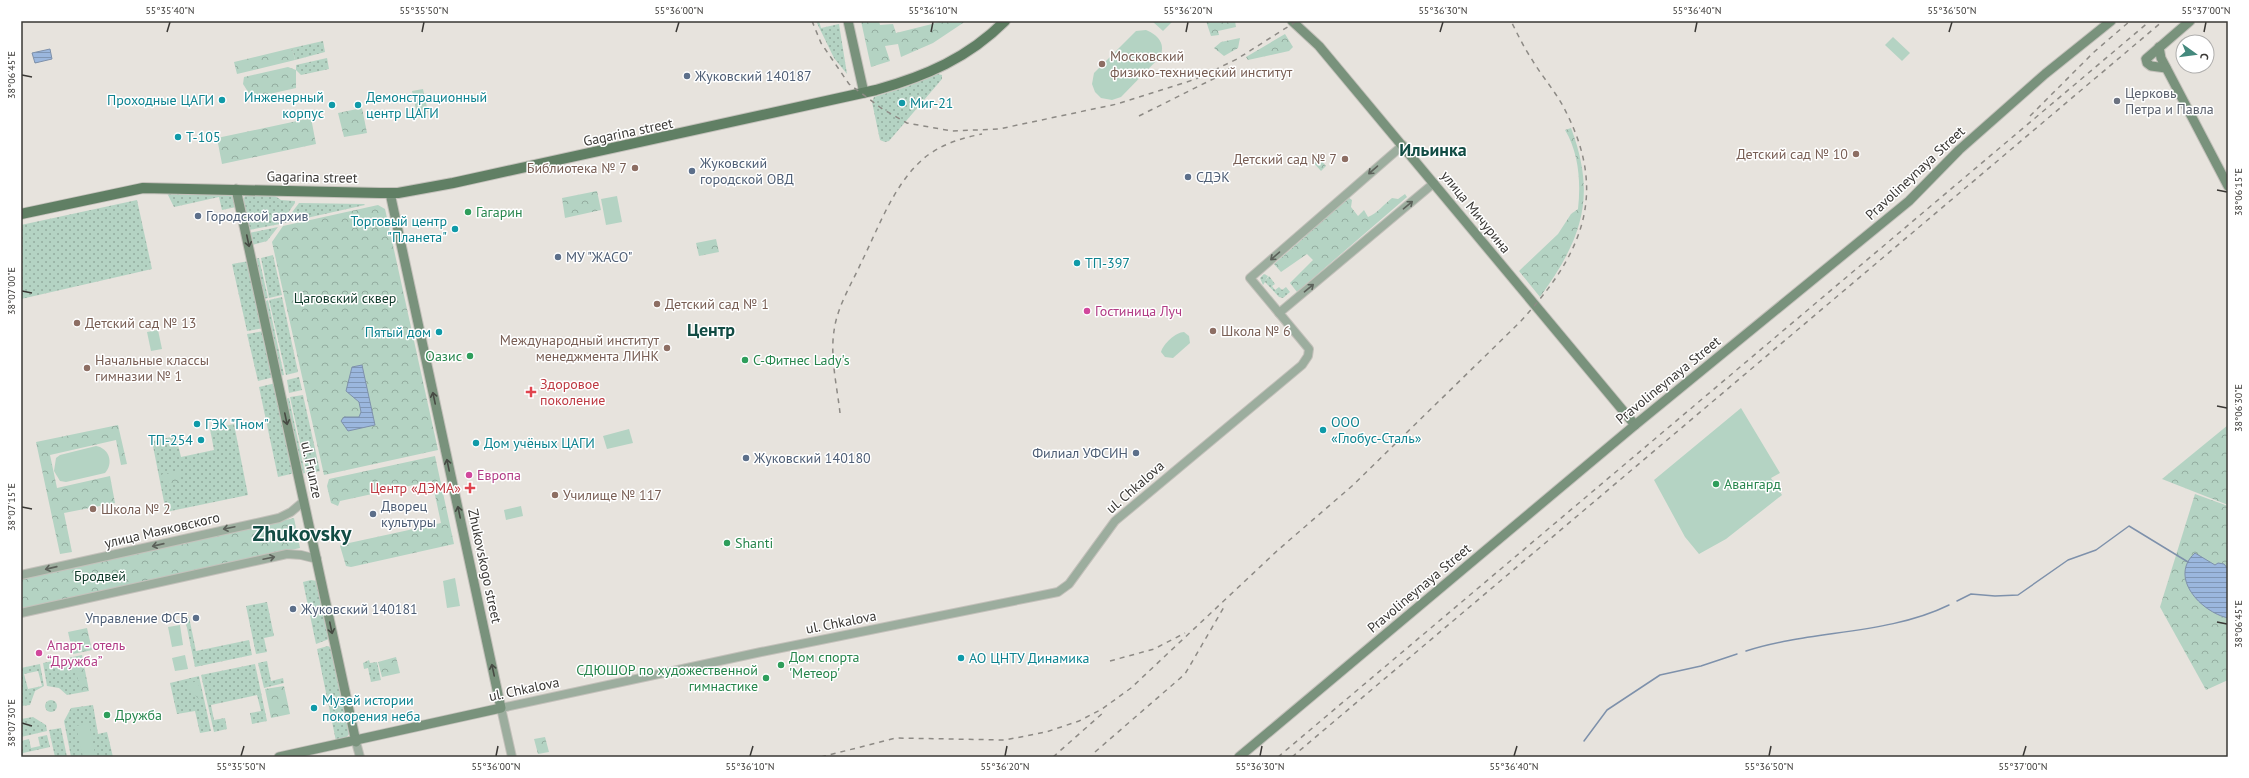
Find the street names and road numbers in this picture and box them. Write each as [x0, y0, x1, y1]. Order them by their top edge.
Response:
street label: Gagarina street [582, 114, 675, 150]
street label: Pravolineynaya Street [1861, 122, 1969, 224]
street label: Gagarina street [266, 167, 358, 187]
street label: улица Мичурина [1437, 167, 1515, 257]
street label: Pravolineynaya Street [1612, 332, 1724, 428]
street label: ul. Frunze [297, 440, 327, 500]
street label: ul. Chkalova [1102, 457, 1168, 517]
street label: Zhukovskogo street [464, 507, 506, 625]
street label: улица Маяковского [103, 508, 221, 552]
street label: Pravolineynaya Street [1364, 539, 1475, 637]
street label: ul. Chkalova [804, 606, 878, 638]
street label: ul. Chkalova [487, 673, 561, 705]

